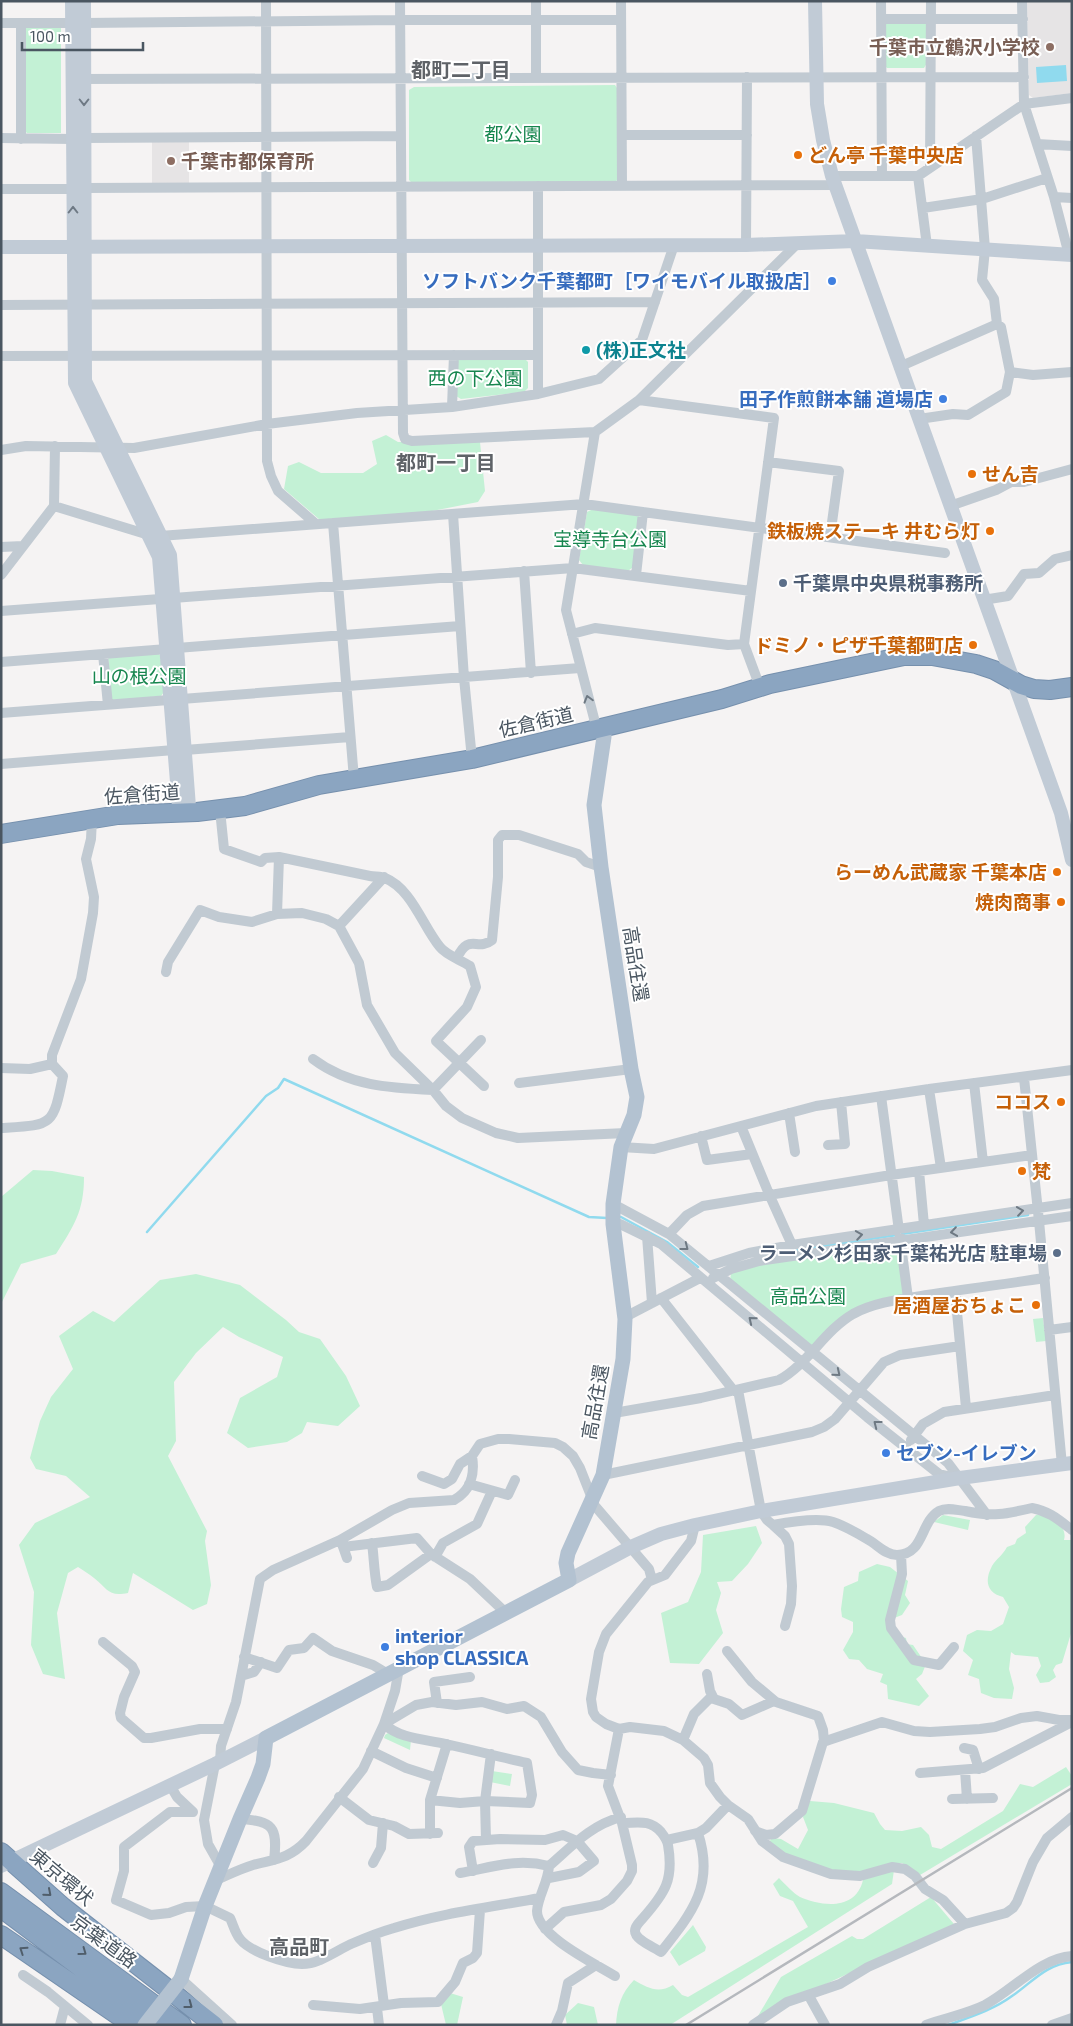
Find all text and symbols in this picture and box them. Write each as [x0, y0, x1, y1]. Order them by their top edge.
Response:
scale bar [22, 20, 144, 52]
text: 100 m [30, 27, 71, 45]
place label: 千葉市立鶴沢小学校 [869, 35, 1040, 58]
marker: 千葉市立鶴沢小学校 [1044, 41, 1056, 53]
district label: 都町二丁目 [411, 57, 511, 81]
one-way arrow [79, 99, 89, 107]
park label: 都公園 [484, 122, 542, 145]
place label: どん亭 千葉中央店 [808, 143, 964, 166]
place label: 千葉市都保育所 [181, 149, 314, 172]
marker: どん亭 千葉中央店 [792, 149, 804, 161]
marker: 千葉市都保育所 [165, 155, 177, 167]
one-way arrow [68, 205, 78, 213]
place label: ソフトバンク千葉都町［ワイモバイル取扱店］ [422, 269, 822, 292]
marker: ソフトバンク千葉都町［ワイモバイル取扱店］ [826, 275, 838, 287]
place label: (株)正文社 [596, 338, 686, 361]
marker: (株)正文社 [580, 344, 592, 356]
park label: 西の下公園 [427, 366, 523, 389]
place label: 田子作煎餅本舗 道場店 [739, 387, 933, 410]
marker: 田子作煎餅本舗 道場店 [937, 393, 949, 405]
district label: 都町一丁目 [396, 450, 496, 474]
place label: せん吉 [982, 462, 1039, 485]
marker: せん吉 [966, 468, 978, 480]
place label: 鉄板焼ステーキ 井むら灯 [767, 519, 980, 542]
marker: 鉄板焼ステーキ 井むら灯 [984, 525, 996, 537]
park label: 宝導寺台公園 [553, 527, 667, 550]
place label: 千葉県中央県税事務所 [793, 571, 983, 594]
marker: 千葉県中央県税事務所 [777, 577, 789, 589]
place label: ドミノ・ピザ千葉都町店 [754, 633, 963, 656]
marker: ドミノ・ピザ千葉都町店 [967, 639, 979, 651]
park label: 山の根公園 [91, 664, 187, 687]
one-way arrow [584, 696, 594, 704]
street label: 佐倉街道 [496, 702, 576, 741]
street label: 佐倉街道 [103, 779, 181, 808]
place label: らーめん武蔵家 千葉本店 [834, 860, 1047, 883]
marker: らーめん武蔵家 千葉本店 [1051, 866, 1063, 878]
place label: 焼肉商事 [975, 890, 1051, 913]
marker: 焼肉商事 [1055, 896, 1067, 908]
street label: 高品往還 [619, 925, 654, 1003]
place label: ココス [994, 1090, 1051, 1113]
marker: ココス [1055, 1096, 1067, 1108]
place label: 梵 [1032, 1159, 1051, 1182]
marker: 梵 [1016, 1165, 1028, 1177]
one-way arrow [1016, 1206, 1024, 1217]
one-way arrow [950, 1227, 959, 1237]
one-way arrow [855, 1230, 863, 1240]
one-way arrow [679, 1241, 688, 1250]
place label: ラーメン杉田家千葉祐光店 駐車場 [759, 1241, 1047, 1264]
marker: ラーメン杉田家千葉祐光店 駐車場 [1051, 1247, 1063, 1259]
park label: 高品公園 [770, 1284, 846, 1307]
place label: 居酒屋おちょこ [893, 1293, 1026, 1316]
marker: 居酒屋おちょこ [1030, 1299, 1042, 1311]
one-way arrow [749, 1318, 758, 1326]
street label: 高品往還 [577, 1362, 612, 1441]
one-way arrow [831, 1367, 840, 1376]
one-way arrow [874, 1422, 883, 1430]
place label: セブン-イレブン [896, 1441, 1037, 1464]
marker: セブン-イレブン [880, 1447, 892, 1459]
place label: interior shop CLASSICA [395, 1624, 529, 1669]
marker: interior shop CLASSICA [379, 1641, 391, 1653]
street label: 東京環状 [26, 1843, 99, 1910]
one-way arrow [42, 1888, 51, 1896]
street label: 京葉道路 [67, 1909, 142, 1972]
district label: 高品町 [269, 1934, 329, 1958]
one-way arrow [77, 1946, 87, 1955]
one-way arrow [19, 1947, 29, 1956]
one-way arrow [183, 2000, 192, 2008]

